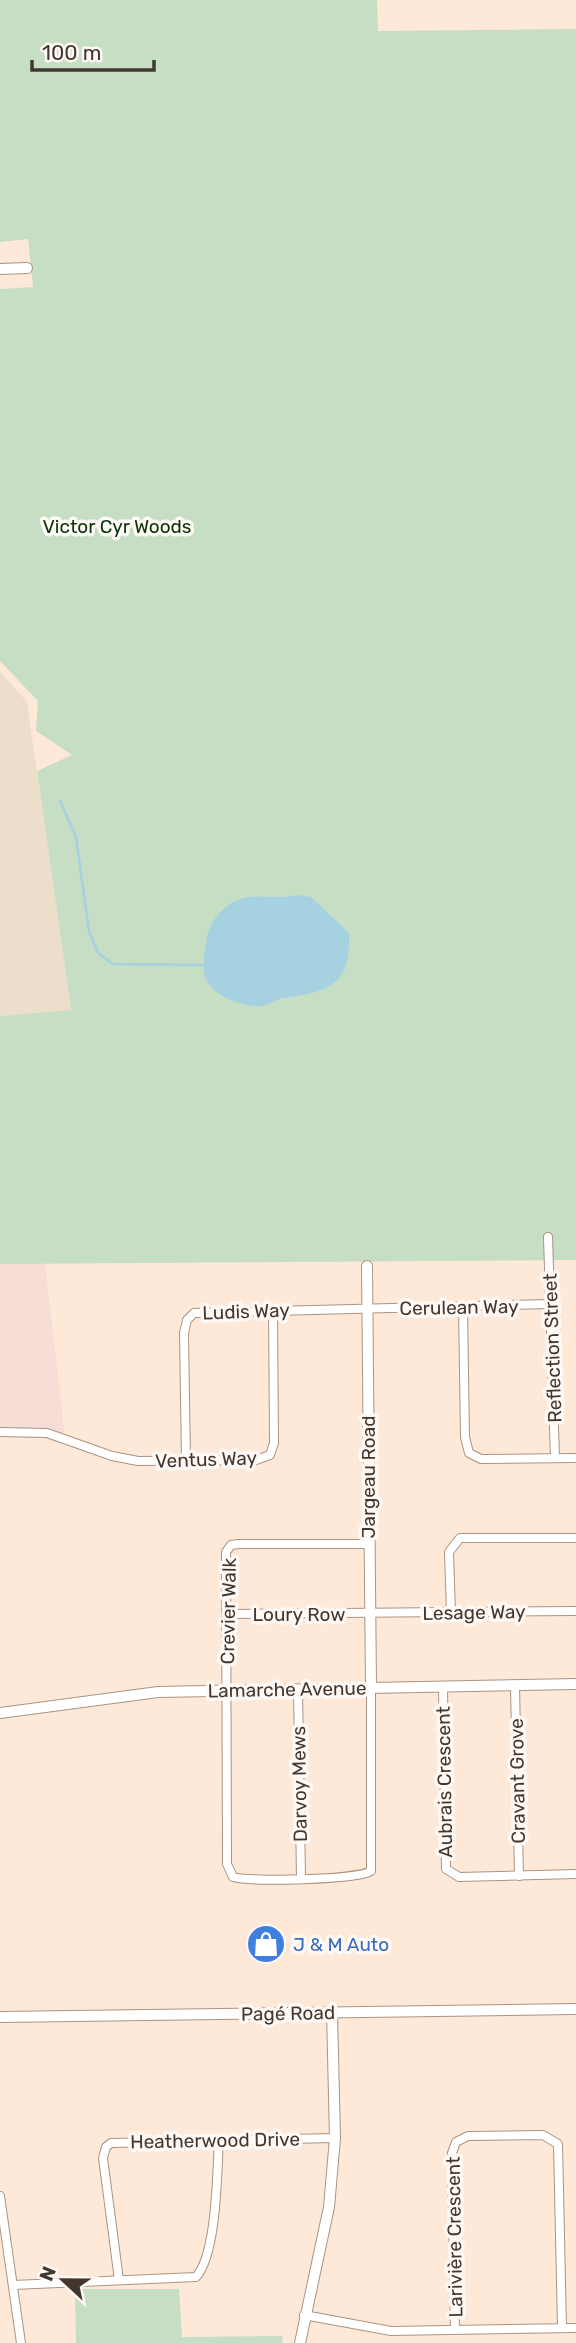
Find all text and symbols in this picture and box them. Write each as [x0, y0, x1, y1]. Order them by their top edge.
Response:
scale bar [32, 28, 154, 72]
text: 100 m [42, 40, 101, 65]
park label: Victor Cyr Woods [42, 515, 192, 538]
street label: Reflection Street [538, 1272, 567, 1423]
street label: Cerulean Way [399, 1295, 519, 1320]
street label: Ludis Way [202, 1298, 290, 1325]
street label: Jargeau Road [357, 1415, 380, 1539]
street label: Ventus Way [155, 1446, 257, 1473]
street label: Crevier Walk [216, 1557, 241, 1665]
street label: Lesage Way [422, 1600, 526, 1625]
street label: Loury Row [253, 1603, 345, 1626]
street label: Lamarche Avenue [207, 1677, 367, 1702]
street label: Aubrais Crescent [432, 1705, 457, 1858]
street label: Cravant Grove [505, 1718, 530, 1844]
street label: Darvoy Mews [287, 1726, 312, 1842]
shop icon: J & M Auto [245, 1923, 287, 1965]
place label: J & M Auto [293, 1933, 389, 1956]
street label: Pagé Road [241, 2001, 335, 2026]
street label: Heatherwood Drive [130, 2128, 300, 2153]
street label: Larivière Crescent [442, 2156, 467, 2318]
north arrow [28, 2245, 98, 2315]
text: N [34, 2263, 61, 2284]

